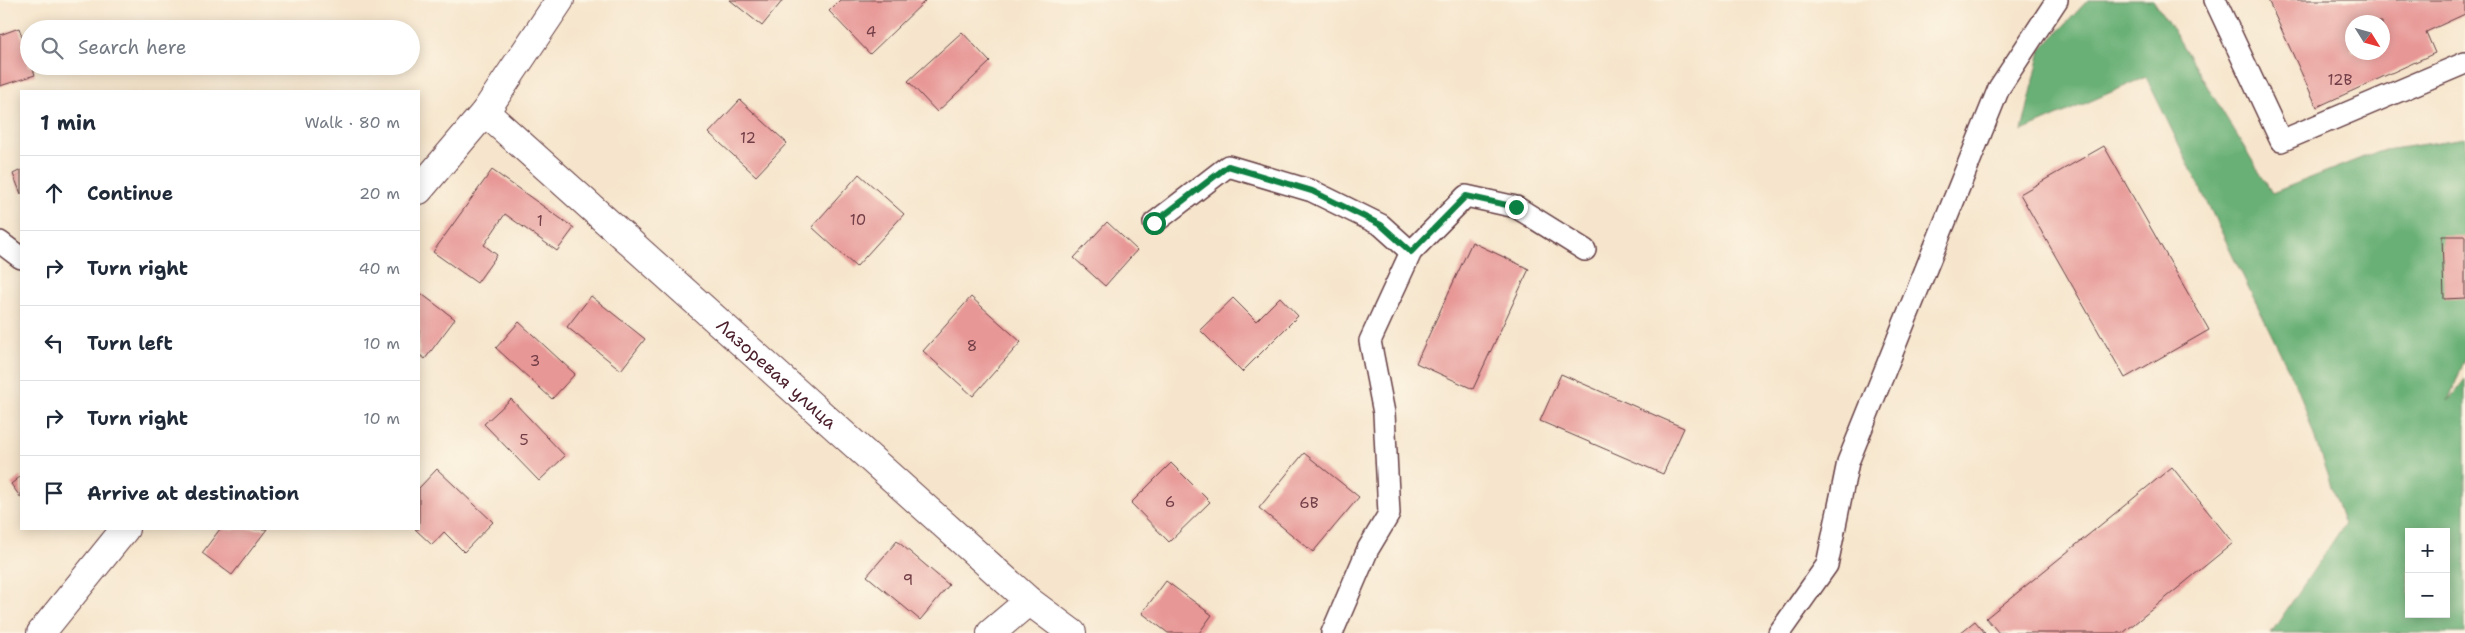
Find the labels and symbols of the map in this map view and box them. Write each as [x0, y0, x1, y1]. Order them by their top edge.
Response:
north arrow [2345, 15, 2390, 60]
house number: 4 [866, 22, 876, 42]
house number: 12В [2328, 70, 2353, 90]
house number: 12 [740, 128, 756, 148]
route end [1505, 196, 1528, 219]
house number: 10 [850, 210, 866, 230]
house number: 1 [537, 211, 543, 231]
route start [1143, 212, 1166, 235]
street label: Лазоревая улица [711, 314, 842, 435]
house number: 8 [967, 336, 977, 356]
house number: 3 [530, 351, 540, 371]
house number: 5 [519, 430, 529, 450]
house number: 6 [1165, 492, 1175, 512]
house number: 6В [1299, 493, 1319, 513]
house number: 9 [903, 570, 913, 590]

